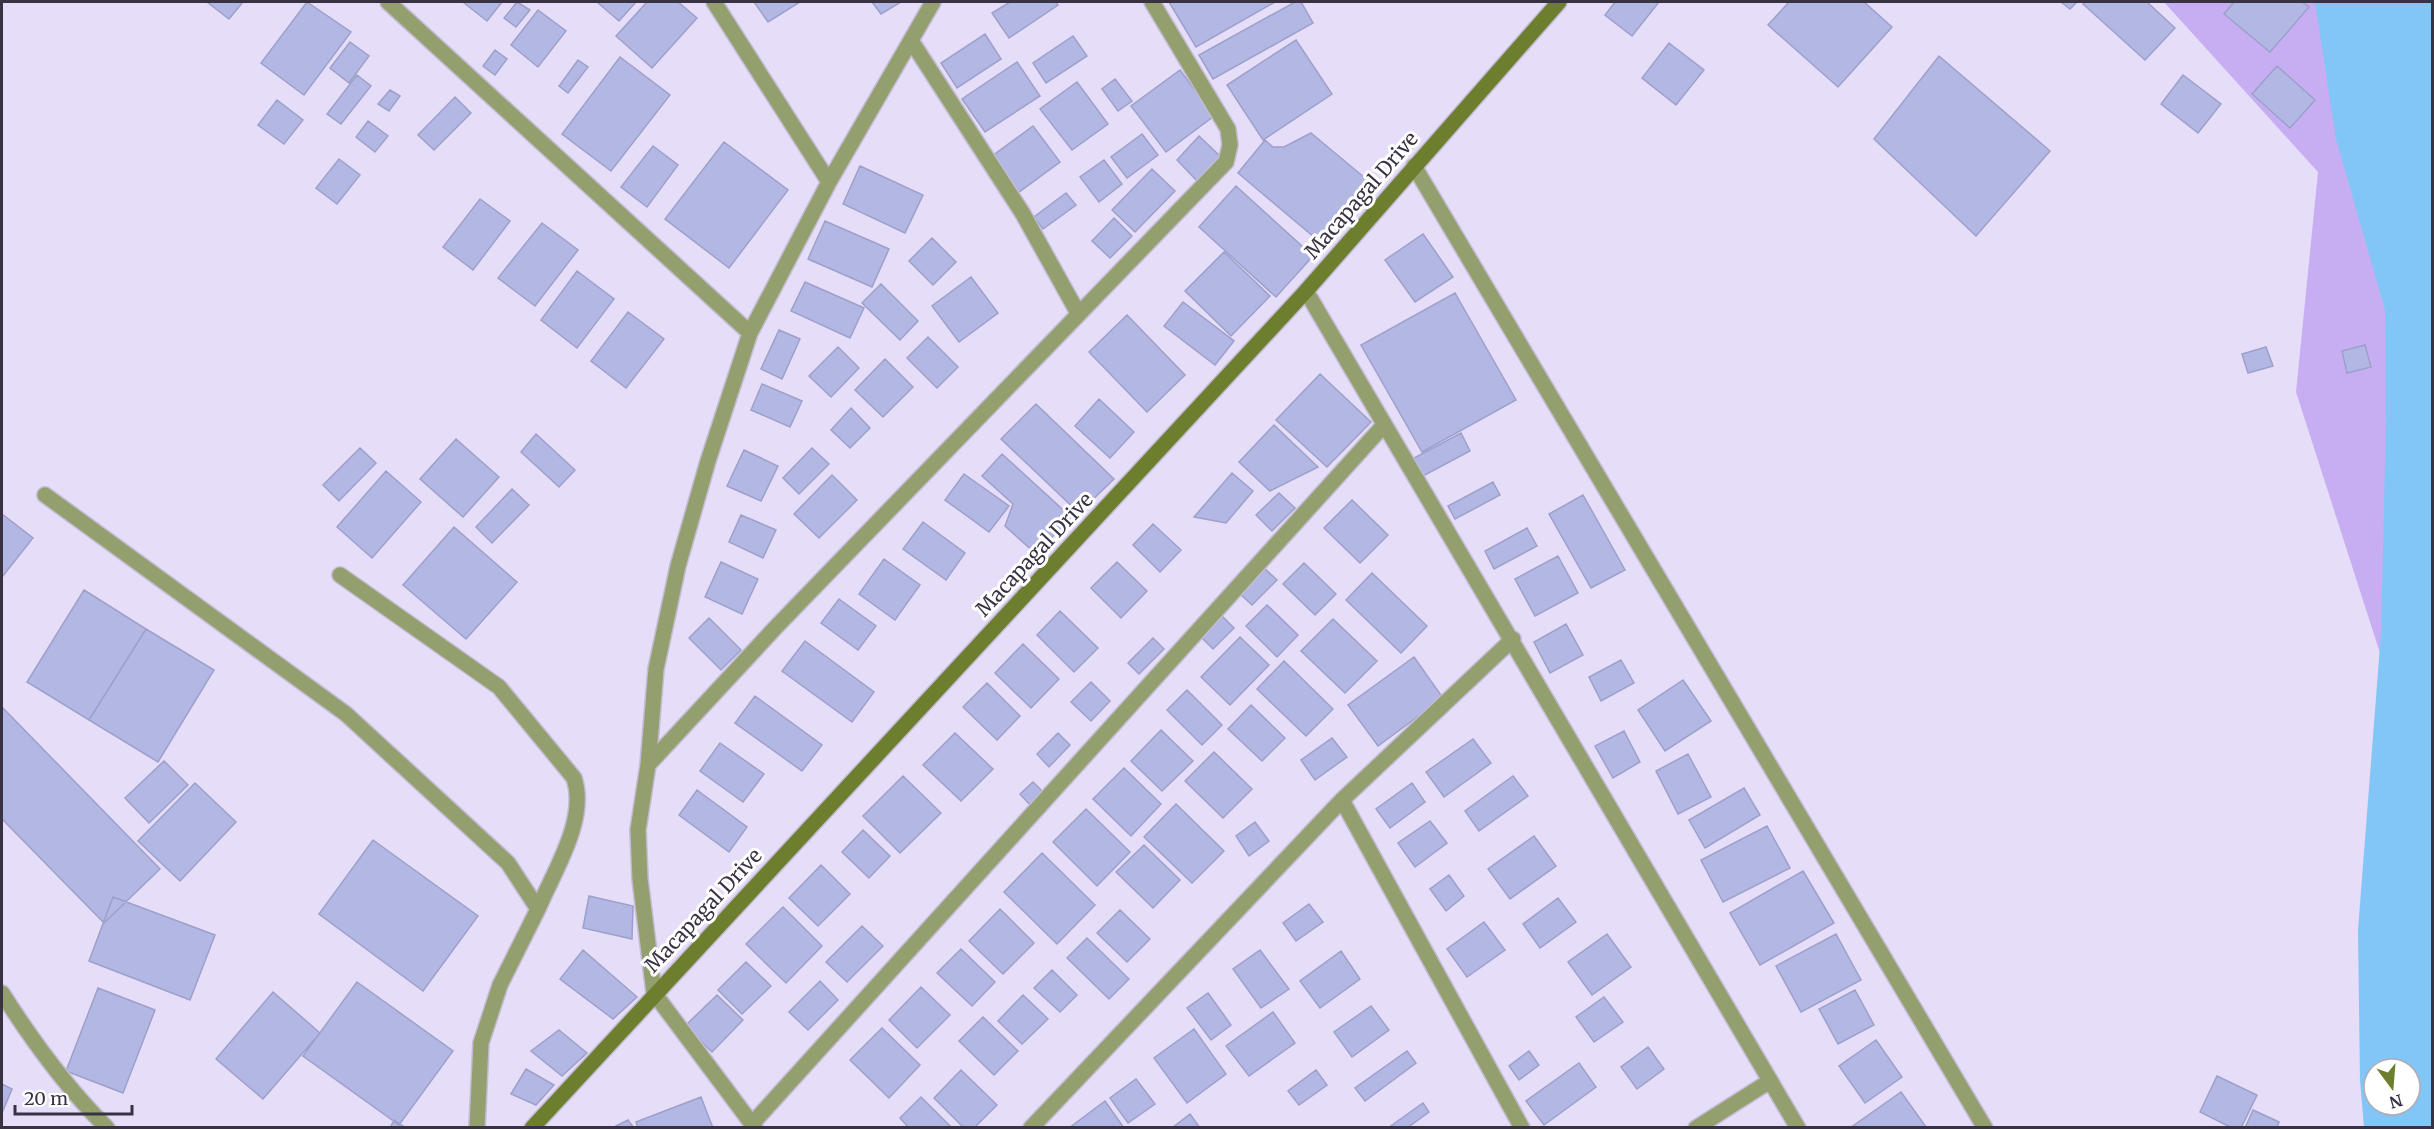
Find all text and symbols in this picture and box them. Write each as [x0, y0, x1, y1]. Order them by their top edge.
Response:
street label: Macapagal Drive [1299, 126, 1423, 264]
street label: Macapagal Drive [970, 487, 1098, 621]
street label: Macapagal Drive [639, 843, 767, 977]
north arrow [2362, 1057, 2422, 1117]
scale bar [15, 1078, 132, 1116]
text: 20 m [24, 1087, 68, 1110]
text: N [2387, 1090, 2405, 1113]

